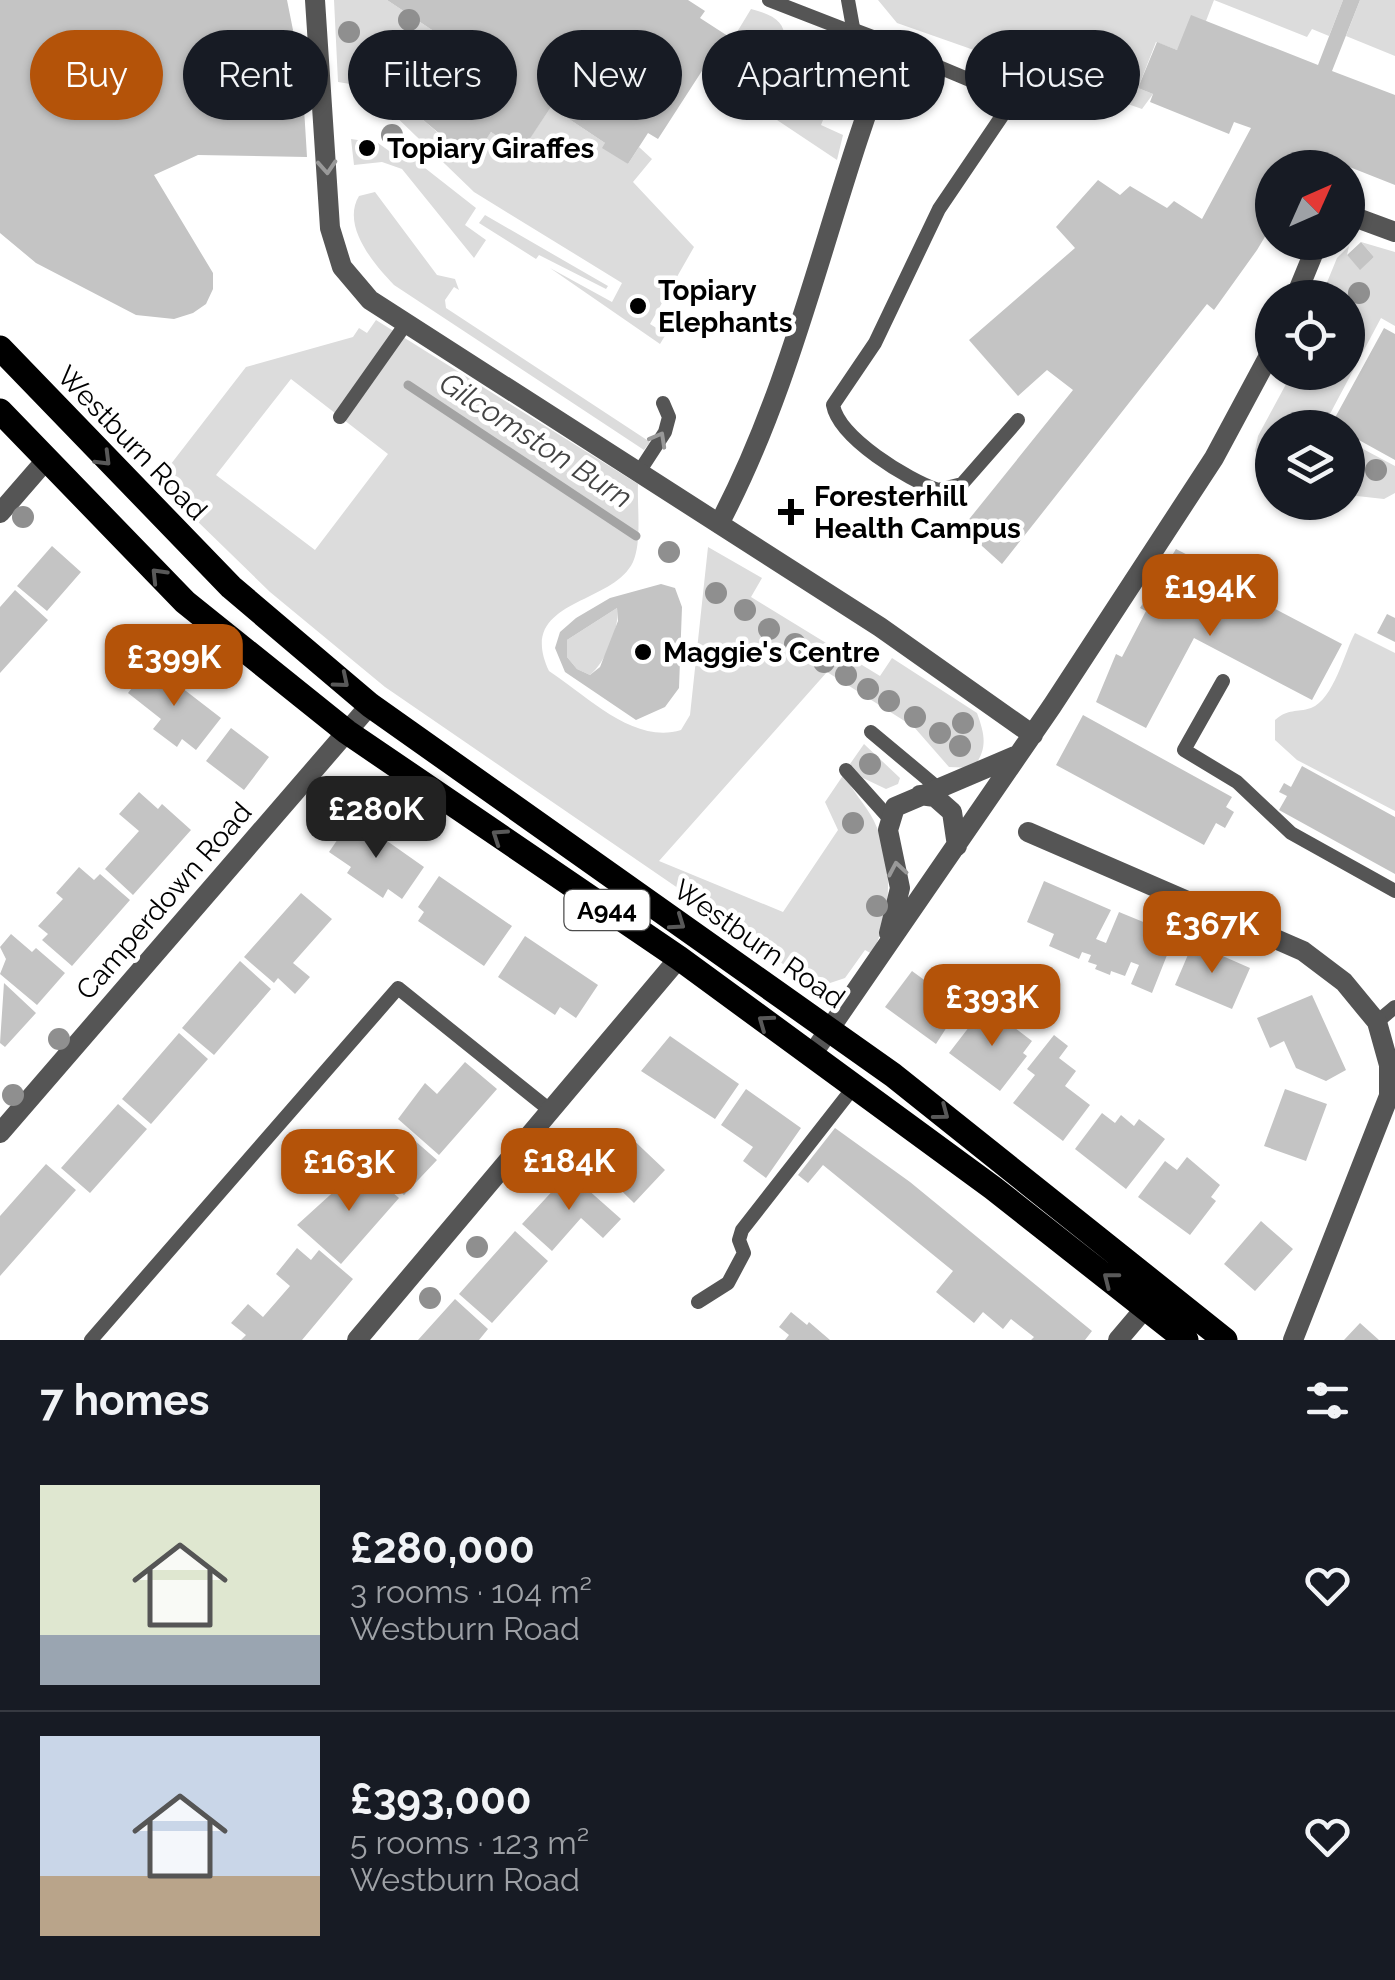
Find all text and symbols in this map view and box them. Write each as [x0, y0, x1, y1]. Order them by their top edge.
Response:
chip: Buy [30, 30, 163, 120]
chip: Rent [183, 30, 328, 120]
chip: Filters [348, 30, 517, 120]
chip: New [537, 30, 682, 120]
chip: Apartment [702, 30, 945, 120]
chip: House [965, 30, 1140, 120]
place label: Topiary Giraffes [387, 132, 594, 165]
marker: Topiary Giraffes [356, 137, 378, 159]
north arrow [1255, 150, 1365, 260]
map controls [1255, 150, 1365, 520]
one-way arrow [316, 160, 337, 176]
place label: Topiary Elephants [658, 274, 793, 339]
button: locate [1255, 280, 1365, 390]
marker: Topiary Elephants [627, 295, 649, 317]
street label: Westburn Road [50, 359, 214, 527]
water label: Gilcomston Burn [433, 365, 639, 515]
button: layers [1255, 410, 1365, 520]
one-way arrow [647, 432, 667, 450]
one-way arrow [93, 448, 111, 466]
place label: Foresterhill Health Campus [814, 480, 1021, 545]
marker: Foresterhill Health Campus [778, 499, 804, 525]
pin: £194K [1140, 554, 1280, 639]
one-way arrow [152, 568, 170, 586]
text: £194K [1164, 568, 1256, 605]
pin: £399K [104, 624, 244, 709]
place label: Maggie's Centre [663, 636, 880, 669]
text: £399K [127, 638, 221, 675]
marker: Maggie's Centre [632, 641, 654, 663]
one-way arrow [330, 669, 348, 687]
pin: £280K [306, 776, 446, 861]
text: £280K [328, 790, 424, 827]
street label: Camperdown Road [69, 796, 259, 1006]
one-way arrow [491, 830, 510, 848]
one-way arrow [887, 861, 908, 877]
street label: Westburn Road [667, 873, 851, 1015]
road number: A944 [564, 890, 650, 930]
pin: £367K [1142, 891, 1282, 976]
text: £367K [1165, 905, 1259, 942]
one-way arrow [667, 911, 686, 929]
pin: £393K [922, 964, 1062, 1049]
text: £393K [945, 978, 1039, 1015]
one-way arrow [758, 1016, 776, 1033]
one-way arrow [931, 1101, 949, 1119]
pin: £184K [499, 1128, 639, 1213]
pin: £163K [279, 1129, 419, 1214]
text: £184K [523, 1142, 615, 1179]
text: £163K [303, 1143, 395, 1180]
one-way arrow [1103, 1273, 1121, 1291]
icon: filters [1300, 1373, 1355, 1428]
text: 7 homes [40, 1376, 209, 1425]
text: £280,000 [350, 1524, 535, 1573]
icon: home [120, 1525, 240, 1645]
icon: heart [1300, 1558, 1355, 1613]
text: 3 rooms · 104 m² [350, 1573, 592, 1610]
text: Westburn Road [350, 1610, 580, 1647]
text: £393,000 [350, 1775, 532, 1824]
icon: home [120, 1776, 240, 1896]
icon: heart [1300, 1809, 1355, 1864]
text: 5 rooms · 123 m² [350, 1824, 589, 1861]
text: Westburn Road [350, 1861, 580, 1898]

